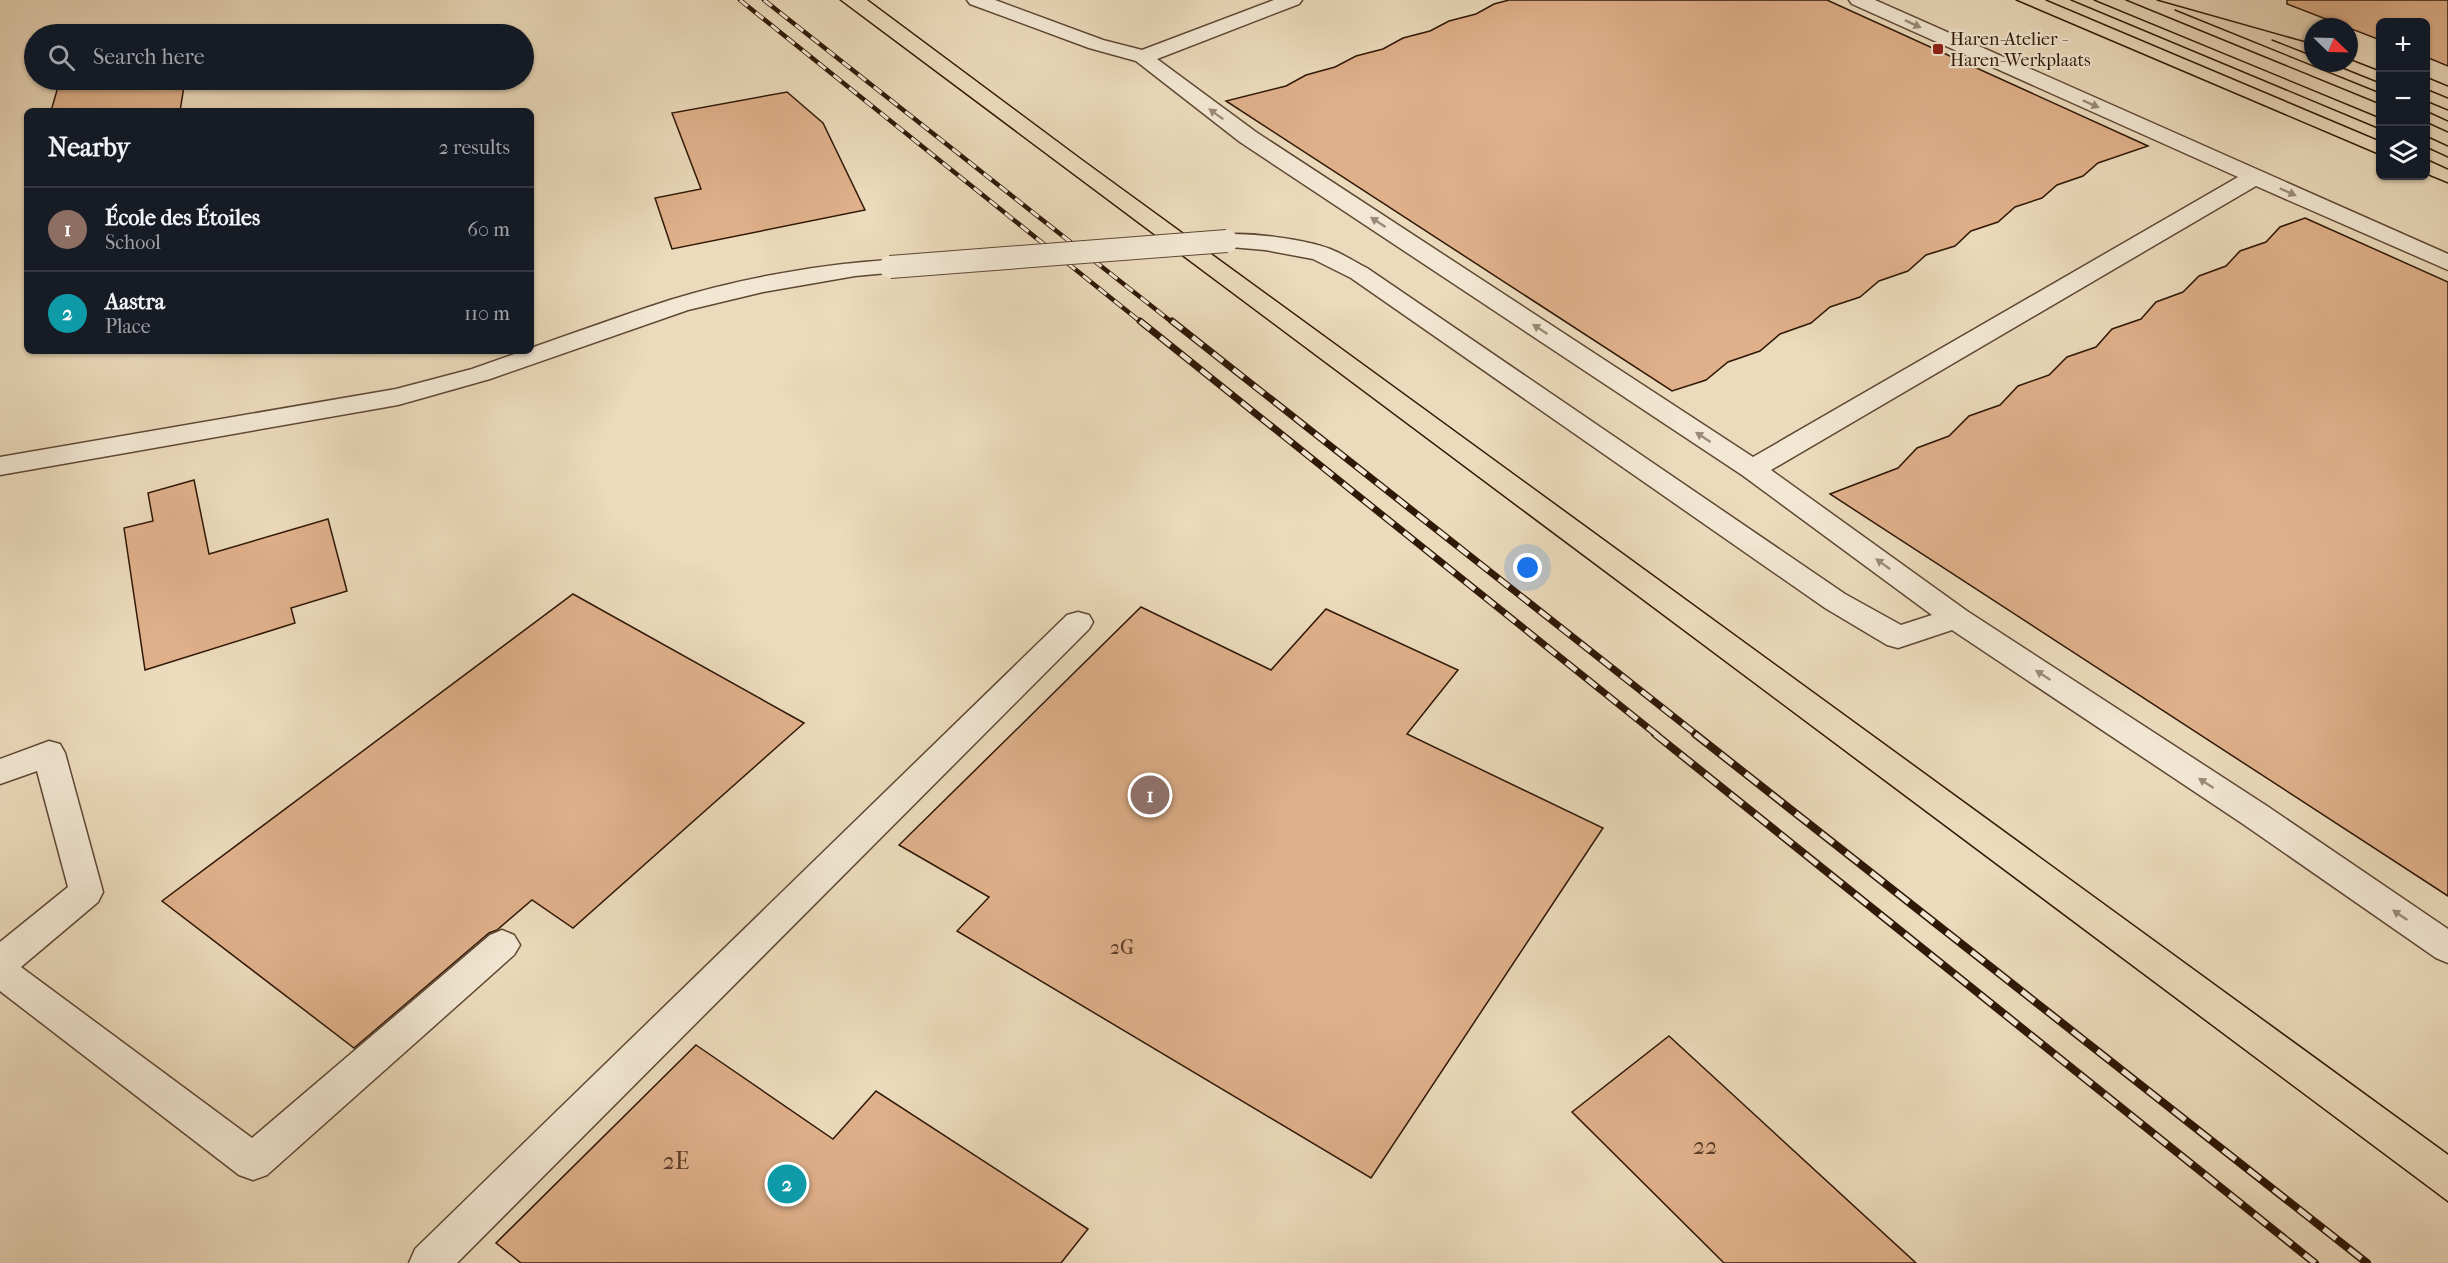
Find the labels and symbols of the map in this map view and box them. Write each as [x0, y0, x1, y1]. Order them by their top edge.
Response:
north arrow [2304, 18, 2358, 72]
one-way arrow [1904, 20, 1921, 29]
place label: Haren-Atelier - Haren-Werkplaats [1950, 29, 2091, 71]
marker: Haren-Atelier - Haren-Werkplaats [1931, 42, 1945, 56]
one-way arrow [2082, 99, 2100, 109]
one-way arrow [1208, 108, 1223, 120]
one-way arrow [2279, 187, 2297, 197]
one-way arrow [1370, 216, 1386, 228]
one-way arrow [1532, 324, 1549, 335]
one-way arrow [1695, 432, 1711, 443]
your location [1513, 553, 1542, 582]
one-way arrow [1875, 559, 1890, 571]
one-way arrow [2035, 670, 2051, 681]
pin: 1 [1130, 772, 1170, 818]
one-way arrow [2198, 778, 2214, 789]
one-way arrow [2391, 909, 2408, 920]
house number: 2G [1110, 936, 1134, 959]
house number: 22 [1693, 1132, 1717, 1160]
house number: 2E [663, 1147, 690, 1175]
pin: 2 [768, 1162, 806, 1206]

